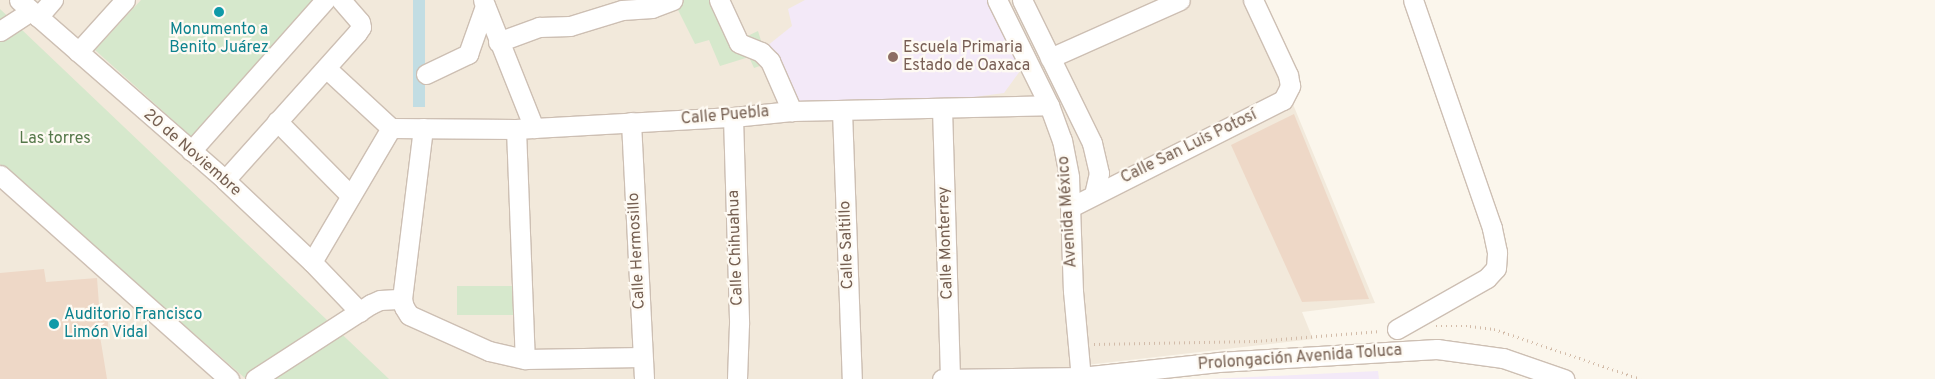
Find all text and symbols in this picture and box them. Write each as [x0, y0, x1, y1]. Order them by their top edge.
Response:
marker: Monumento a Benito Juárez [213, 6, 225, 18]
place label: Monumento a Benito Juárez [169, 20, 269, 58]
place label: Escuela Primaria Estado de Oaxaca [903, 38, 1030, 76]
marker: Escuela Primaria Estado de Oaxaca [887, 51, 899, 63]
street label: Calle Puebla [680, 103, 770, 129]
street label: 20 de Noviembre [139, 105, 245, 201]
street label: Calle San Luis Potosí [1118, 106, 1260, 188]
park label: Las torres [19, 129, 91, 149]
street label: Avenida México [1055, 155, 1081, 269]
street label: Calle Monterrey [934, 186, 958, 300]
street label: Calle Chihuahua [724, 190, 748, 306]
street label: Calle Hermosillo [624, 192, 650, 310]
street label: Calle Saltillo [836, 200, 858, 290]
place label: Auditorio Francisco Limón Vidal [64, 305, 202, 343]
marker: Auditorio Francisco Limón Vidal [48, 318, 60, 330]
street label: Prolongación Avenida Toluca [1197, 341, 1403, 375]

